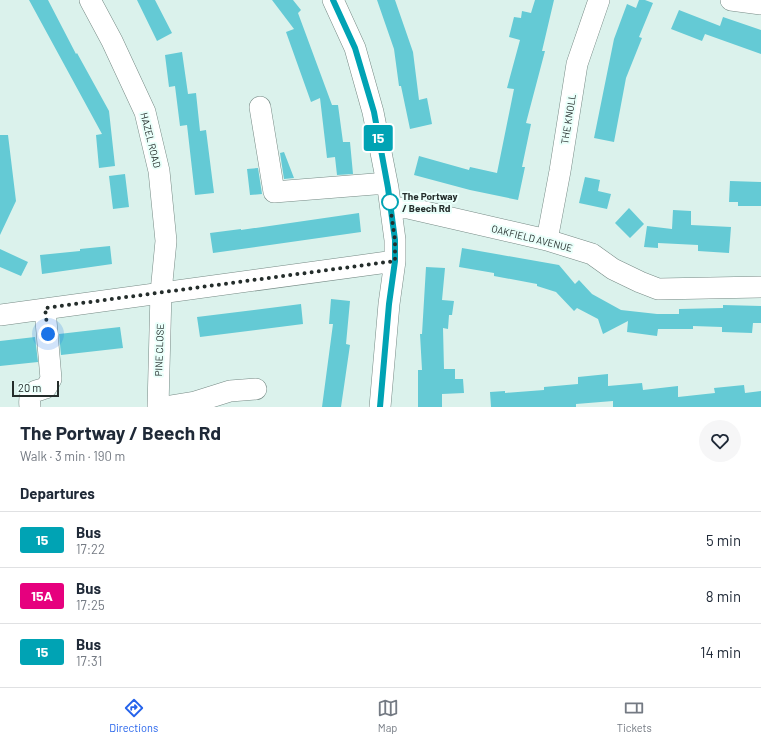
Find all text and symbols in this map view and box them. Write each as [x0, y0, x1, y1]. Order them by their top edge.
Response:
street label: THE KNOLL [558, 93, 578, 145]
street label: HAZEL ROAD [138, 111, 164, 169]
line badge: 15 [360, 125, 396, 151]
text: 15 [372, 129, 384, 146]
place label: The Portway / Beech Rd [402, 190, 457, 214]
marker: The Portway / Beech Rd [381, 193, 399, 211]
street label: OAKFIELD AVENUE [490, 222, 574, 254]
street label: PINE CLOSE [152, 323, 166, 377]
your location [38, 324, 58, 344]
scale bar [12, 379, 59, 398]
text: 20 m [18, 381, 41, 394]
button: heart [699, 420, 741, 462]
text: The Portway / Beech Rd [20, 421, 221, 444]
text: Walk · 3 min · 190 m [20, 448, 125, 464]
text: Departures [20, 484, 95, 502]
text: Bus [76, 523, 101, 541]
text: 15 [36, 531, 48, 548]
text: 5 min [706, 531, 741, 549]
text: 17:22 [76, 541, 105, 557]
text: Bus [76, 579, 101, 597]
text: 15A [31, 587, 53, 604]
text: 8 min [706, 587, 741, 605]
text: 17:25 [76, 597, 105, 613]
text: Bus [76, 635, 101, 653]
text: 15 [36, 643, 48, 660]
text: 14 min [700, 643, 741, 661]
text: 17:31 [76, 653, 102, 669]
tab: Directions [109, 697, 158, 734]
tab: Map [377, 697, 399, 734]
tab: Tickets [617, 697, 652, 734]

